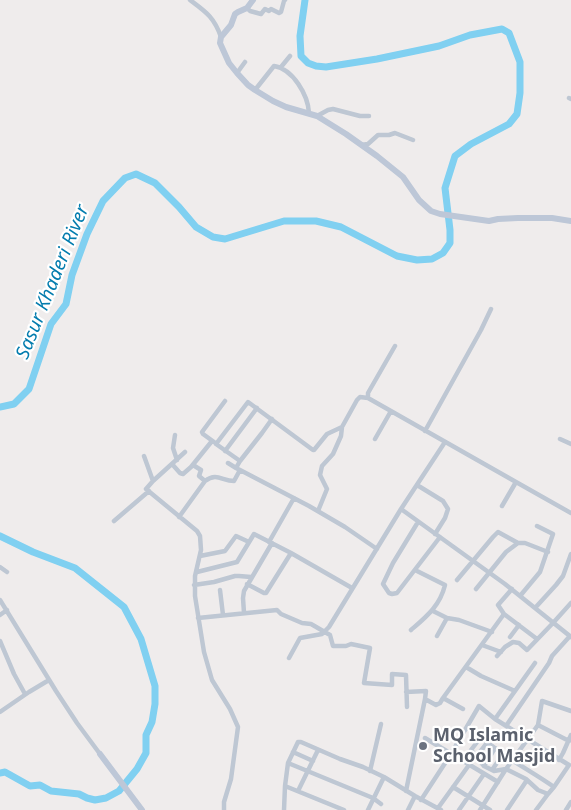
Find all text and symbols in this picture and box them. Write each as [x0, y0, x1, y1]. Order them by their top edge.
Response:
water label: Sasur Khaderi River [12, 202, 94, 362]
place label: MQ Islamic School Masjid [433, 725, 555, 768]
marker: MQ Islamic School Masjid [417, 740, 429, 752]

